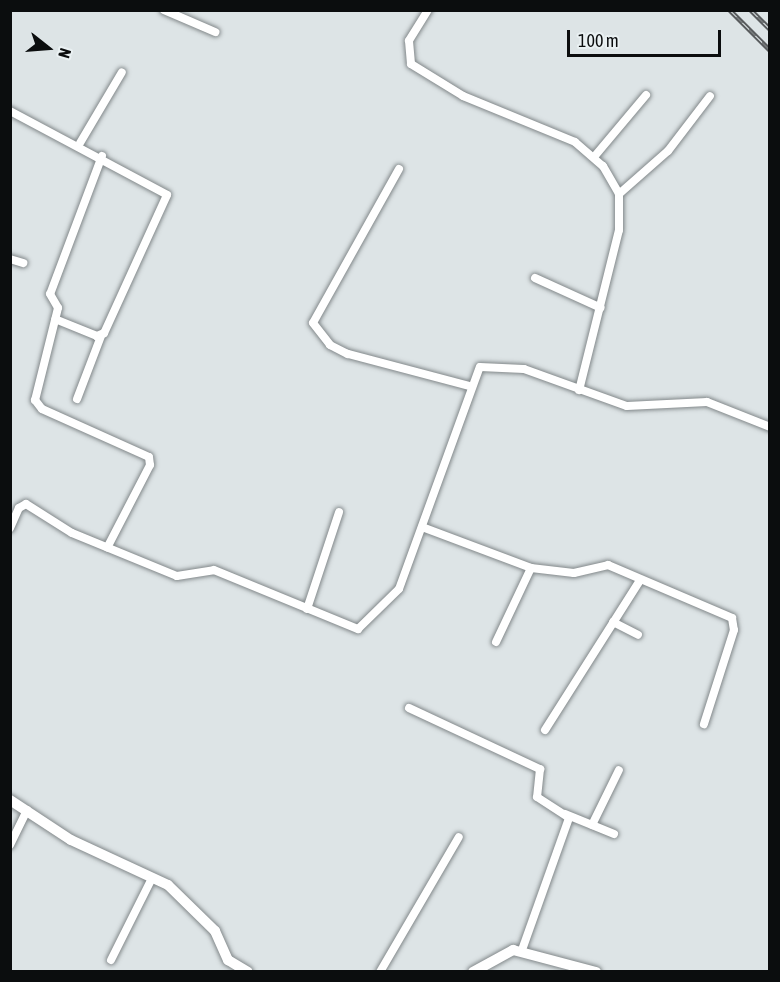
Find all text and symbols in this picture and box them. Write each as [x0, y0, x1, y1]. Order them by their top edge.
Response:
north arrow [18, 18, 78, 78]
scale bar [570, 18, 724, 56]
text: 100 m [578, 30, 619, 51]
text: N [55, 46, 75, 60]

